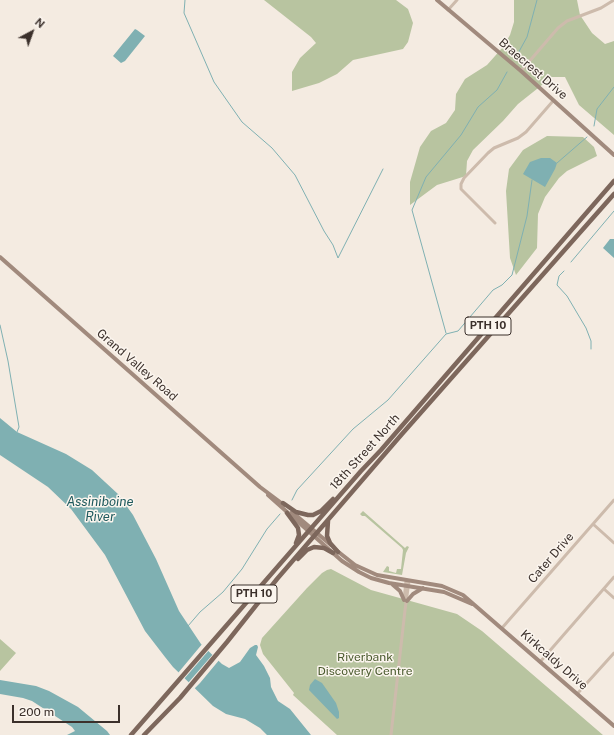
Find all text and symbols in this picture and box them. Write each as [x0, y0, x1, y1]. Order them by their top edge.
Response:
north arrow [12, 12, 52, 52]
text: N [33, 16, 47, 30]
street label: Braecrest Drive [496, 35, 570, 103]
road number: PTH 10 [465, 317, 511, 335]
street label: Grand Valley Road [94, 326, 180, 404]
street label: 18th Street North [327, 411, 403, 493]
water label: Assiniboine River [66, 494, 134, 525]
street label: Cater Drive [525, 530, 577, 586]
road number: PTH 10 [231, 585, 277, 603]
street label: Kirkcaldy Drive [518, 627, 590, 693]
park label: Riverbank Discovery Centre [317, 650, 413, 678]
scale bar [14, 697, 122, 723]
text: 200 m [19, 705, 54, 719]

